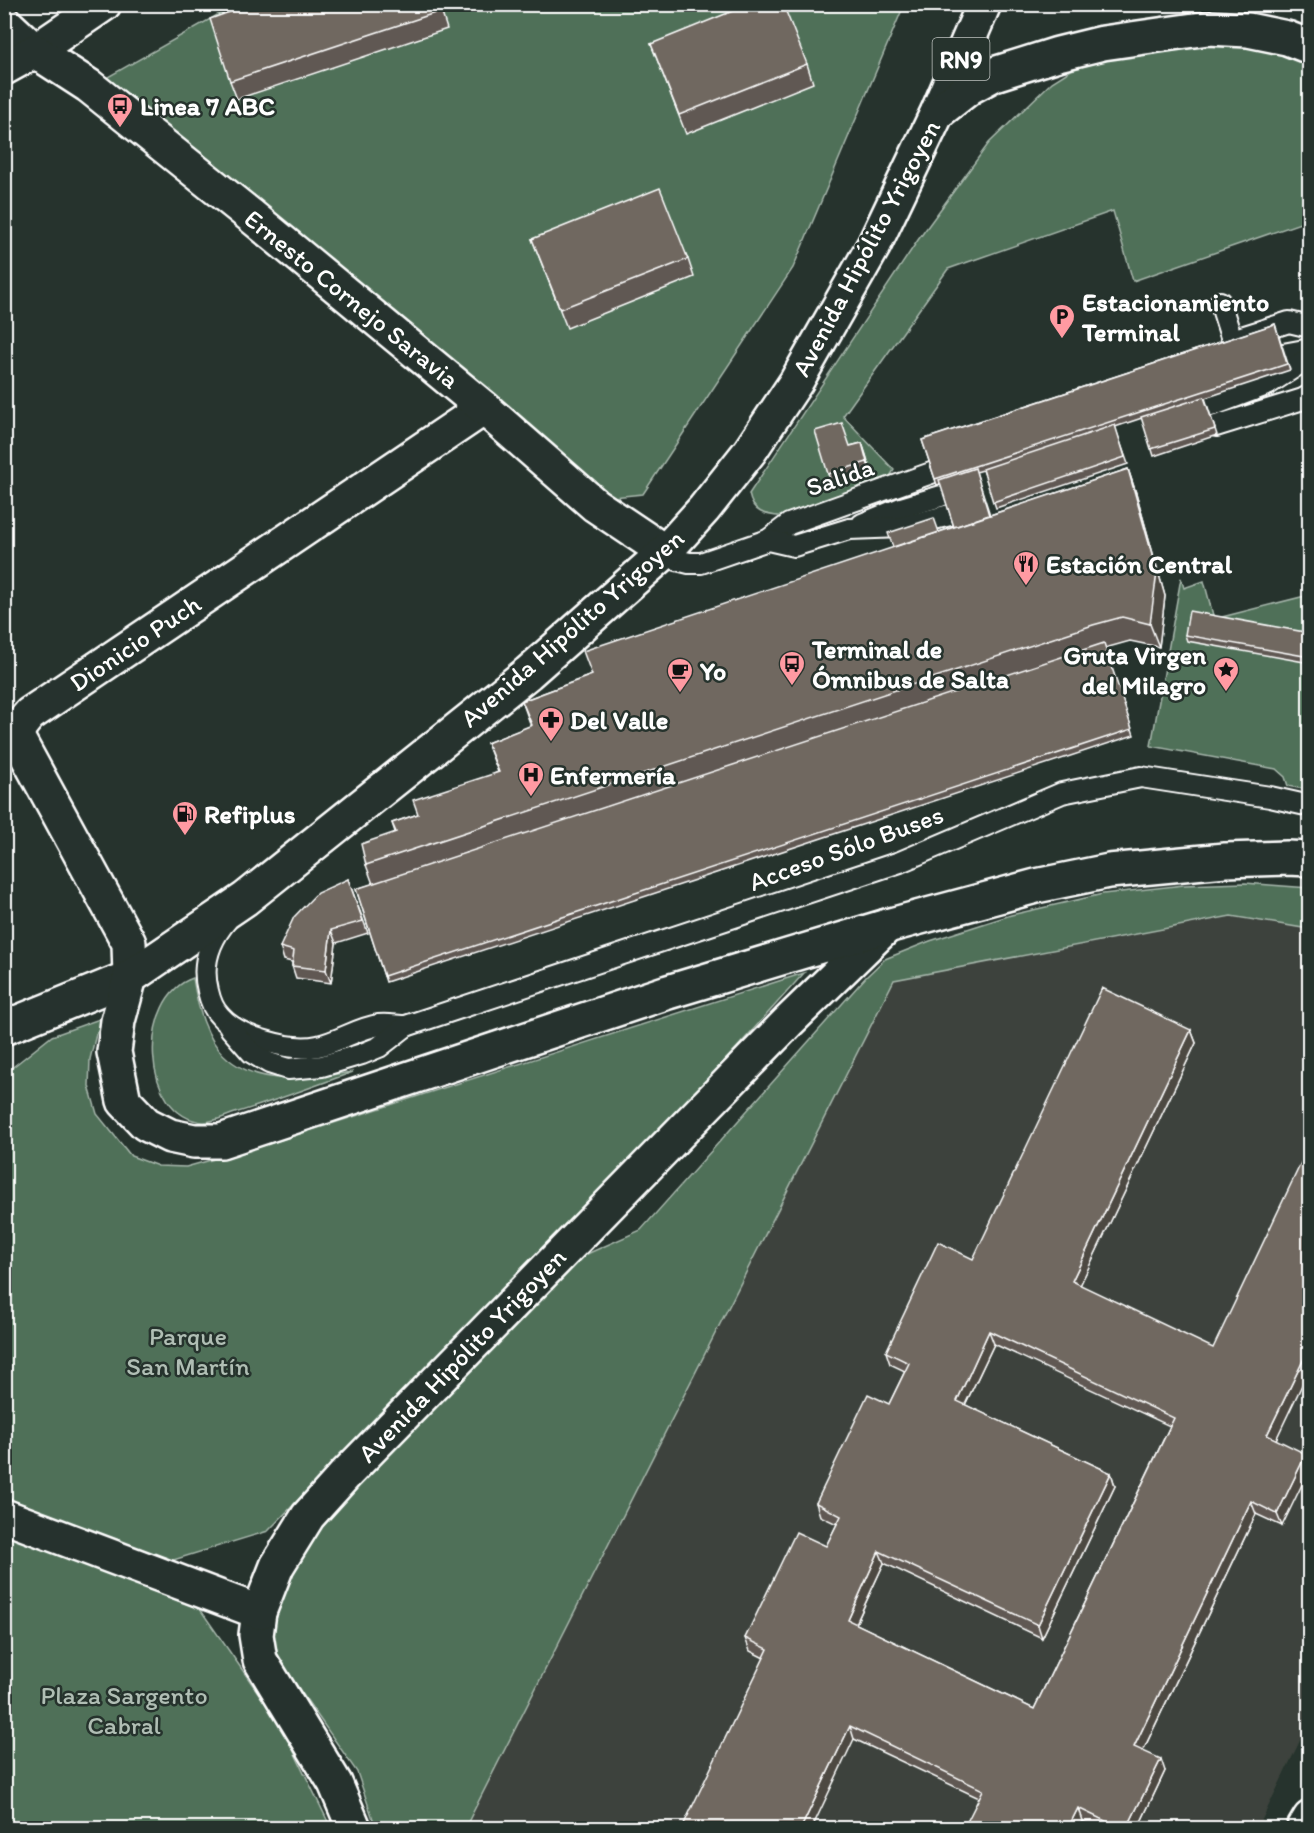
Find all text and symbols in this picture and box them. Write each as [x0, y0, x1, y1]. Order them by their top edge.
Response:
road number: RN9 [932, 38, 990, 80]
place label: Linea 7 ABC [140, 90, 275, 122]
bus stop icon: Linea 7 ABC [105, 91, 135, 129]
street label: Avenida Hipólito Yrigoyen [785, 114, 947, 382]
street label: Ernesto Cornejo Saravia [238, 202, 466, 396]
place label: Estacionamiento Terminal [1081, 286, 1269, 348]
parking icon: Estacionamiento Terminal [1047, 302, 1077, 340]
street label: Salida [802, 450, 879, 503]
street label: Avenida Hipólito Yrigoyen [454, 522, 691, 734]
place label: Estación Central [1046, 548, 1233, 580]
restaurant icon: Estación Central [1011, 549, 1041, 587]
street label: Dionicio Puch [63, 587, 207, 699]
place label: Terminal de Ómnibus de Salta [811, 633, 1009, 695]
place label: Gruta Virgen del Milagro [1063, 639, 1206, 701]
bus stop icon: Terminal de Ómnibus de Salta [777, 649, 807, 687]
place label: Yo [699, 655, 726, 687]
place icon: Gruta Virgen del Milagro [1211, 655, 1241, 693]
cafe icon: Yo [665, 656, 695, 694]
place label: Del Valle [570, 704, 668, 736]
pharmacy icon: Del Valle [536, 705, 566, 743]
place label: Enfermería [550, 759, 676, 791]
hospital icon: Enfermería [516, 760, 546, 798]
place label: Refiplus [204, 798, 296, 830]
street label: Acceso Sólo Buses [744, 798, 948, 898]
fuel station icon: Refiplus [170, 799, 200, 837]
street label: Avenida Hipólito Yrigoyen [351, 1241, 573, 1469]
park label: Parque San Martín [126, 1320, 250, 1382]
park label: Plaza Sargento Cabral [40, 1679, 208, 1741]

